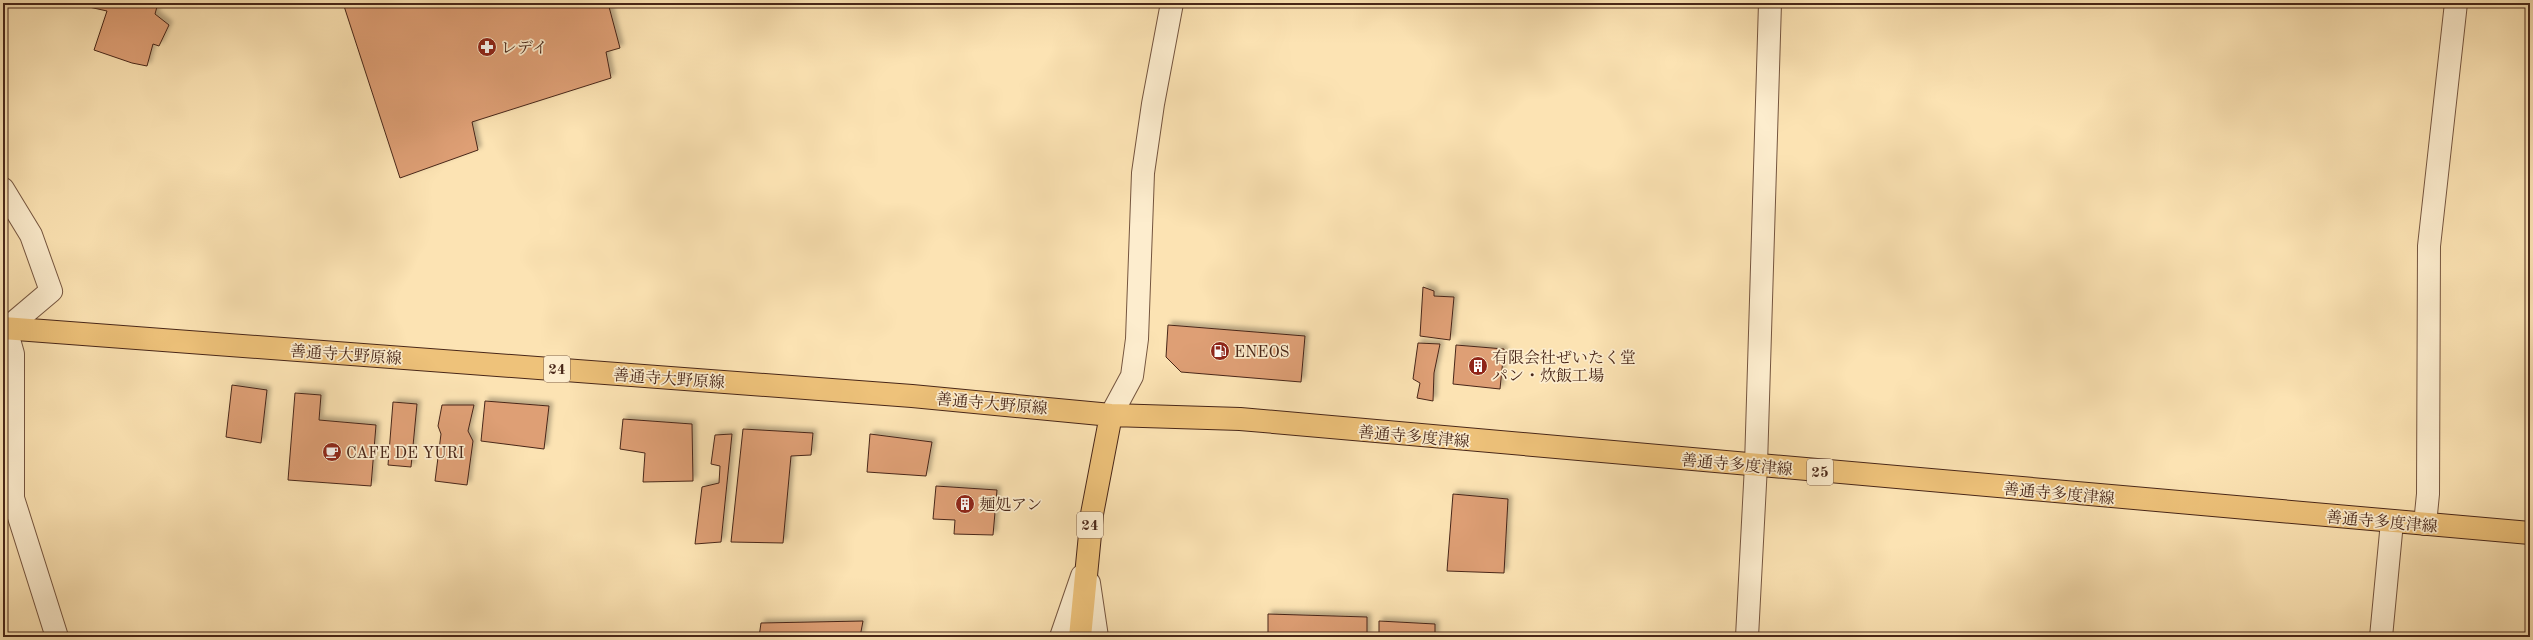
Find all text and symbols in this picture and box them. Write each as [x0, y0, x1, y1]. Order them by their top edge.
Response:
pharmacy icon: レデイ [476, 36, 498, 58]
place label: レデイ [501, 40, 548, 57]
fuel station icon: ENEOS [1209, 340, 1231, 362]
street label: 善通寺大野原線 [289, 342, 402, 368]
place label: ENEOS [1234, 345, 1290, 361]
place label: 有限会社ぜいたく堂 パン・炊飯工場 [1492, 349, 1636, 385]
building icon: 有限会社ぜいたく堂 パン・炊飯工場 [1467, 355, 1489, 377]
road number: 24 [544, 356, 570, 382]
street label: 善通寺大野原線 [612, 366, 725, 392]
street label: 善通寺大野原線 [935, 390, 1048, 418]
street label: 善通寺多度津線 [1357, 423, 1470, 451]
cafe icon: CAFE DE YURI [321, 441, 343, 463]
place label: CAFE DE YURI [346, 446, 464, 462]
street label: 善通寺多度津線 [1680, 451, 1793, 479]
road number: 25 [1807, 459, 1833, 485]
street label: 善通寺多度津線 [2002, 480, 2115, 508]
building icon: 麺処アン [954, 493, 976, 515]
place label: 麺処アン [979, 496, 1042, 514]
street label: 善通寺多度津線 [2325, 508, 2438, 536]
road number: 24 [1077, 512, 1103, 538]

